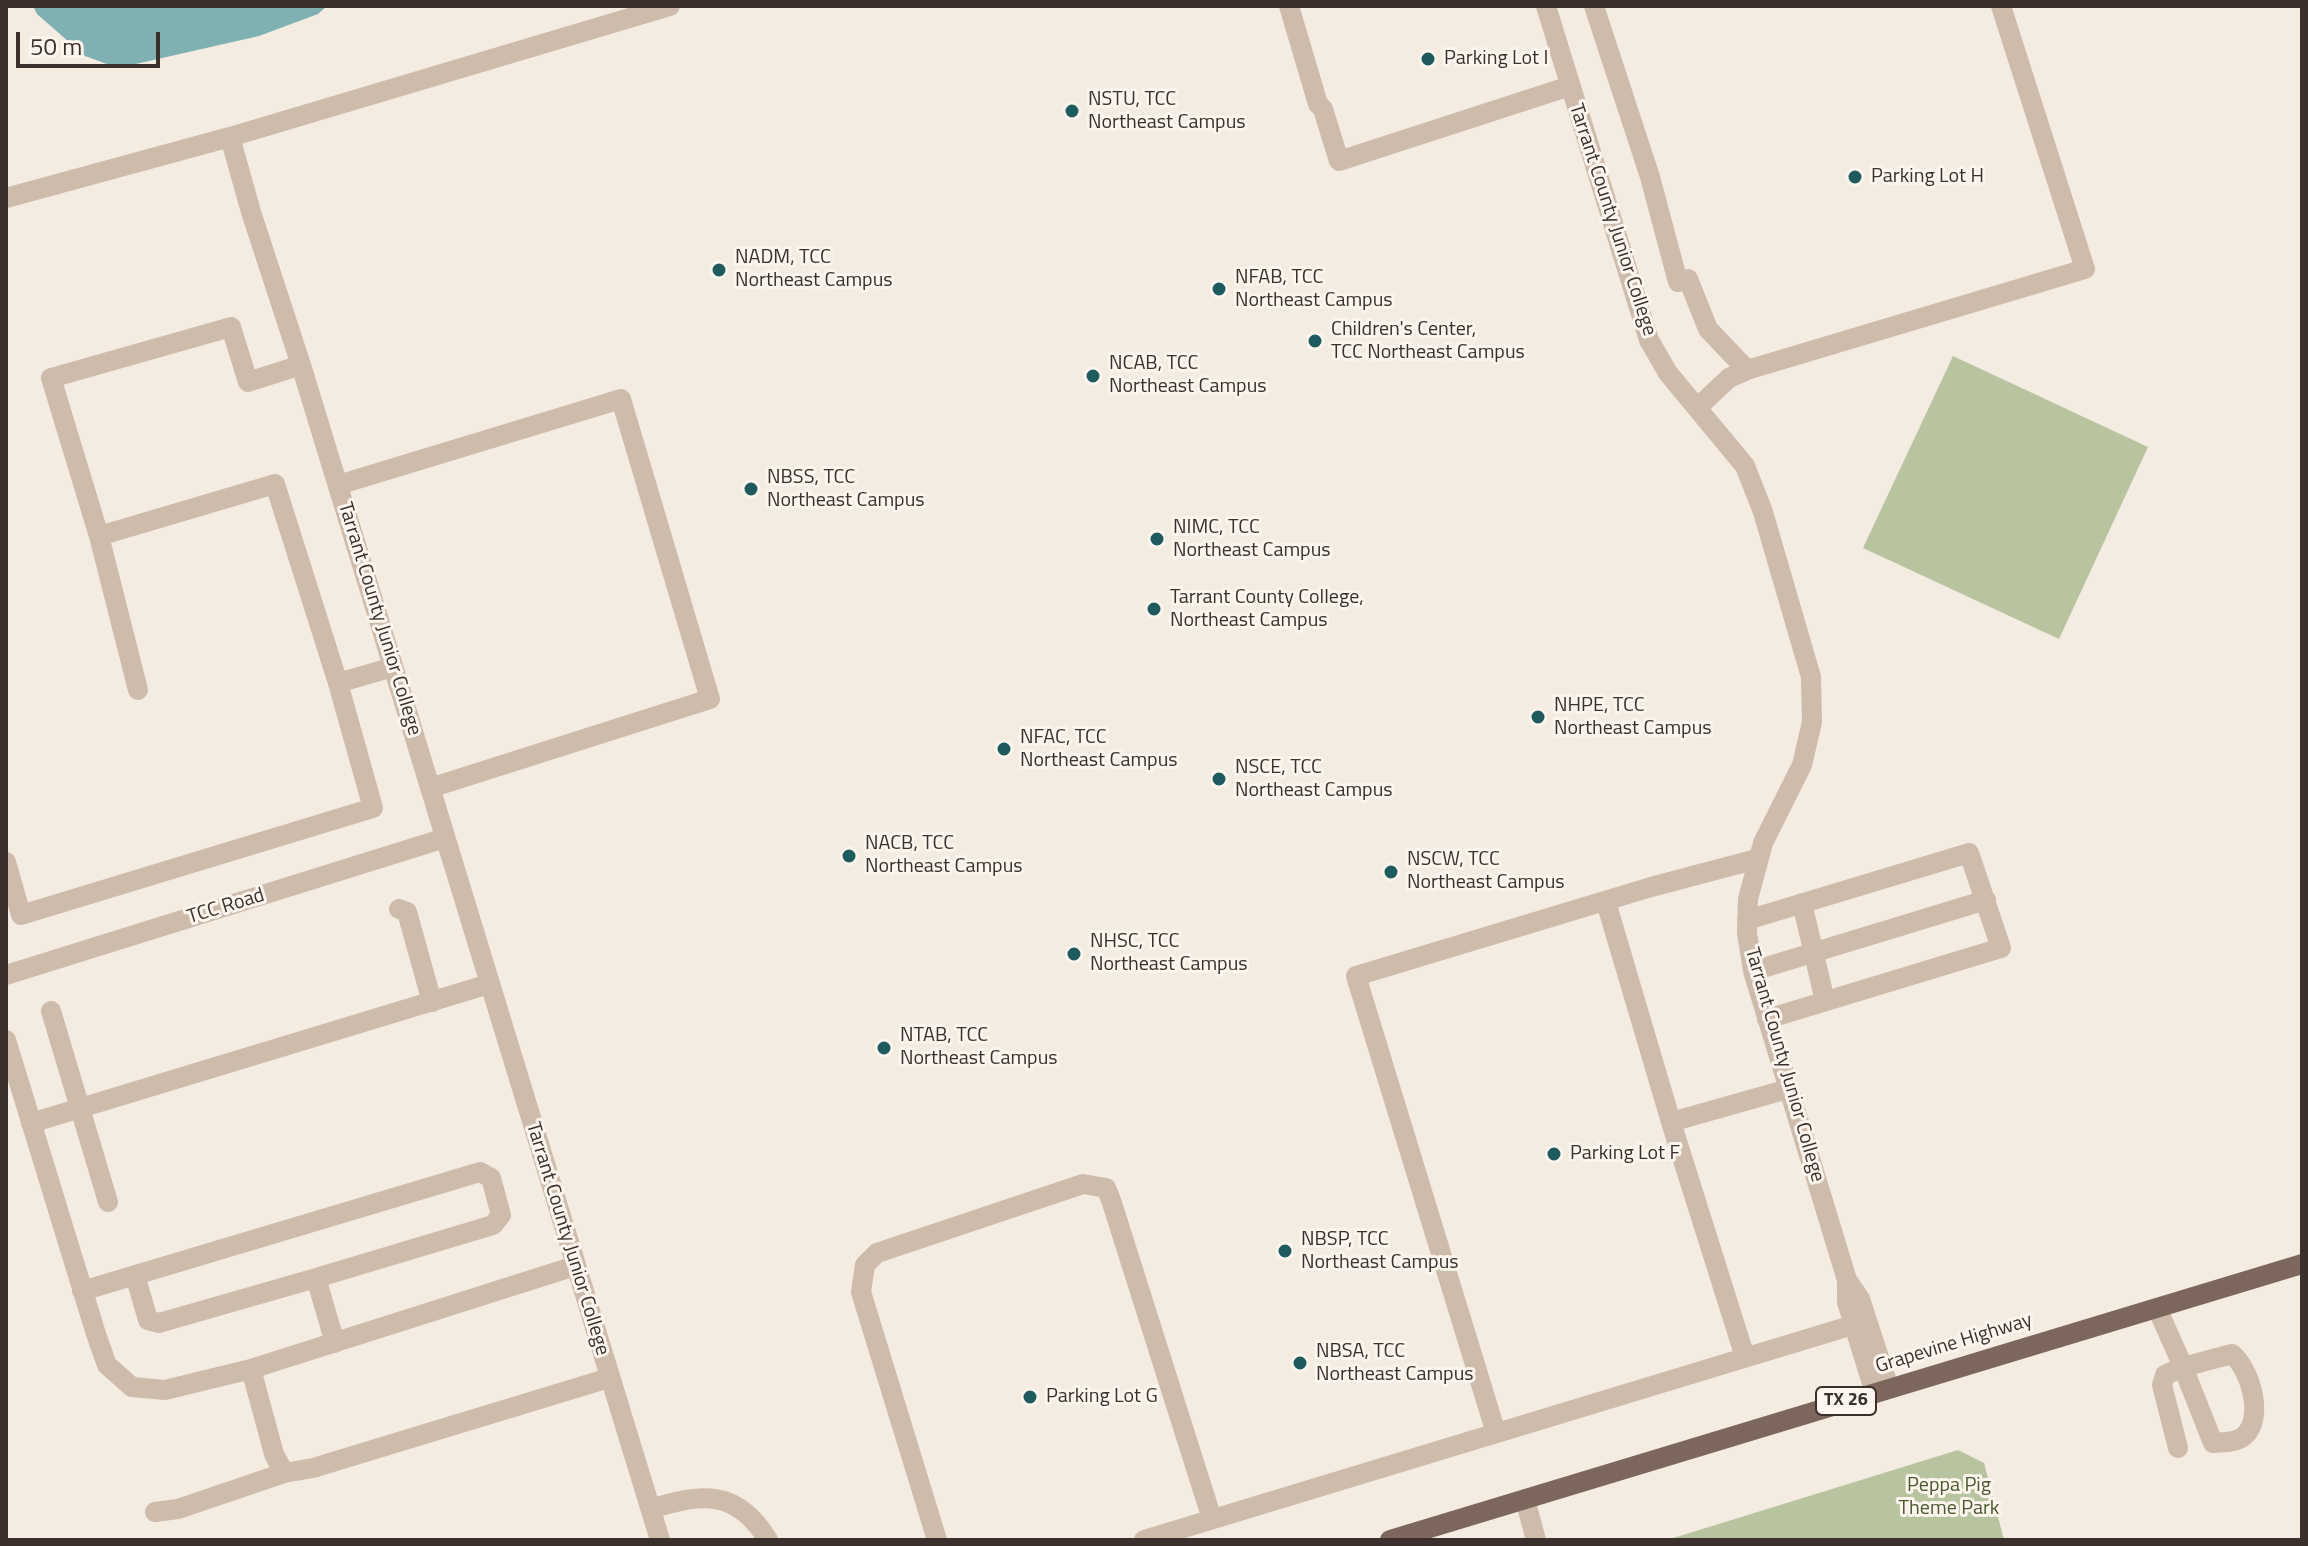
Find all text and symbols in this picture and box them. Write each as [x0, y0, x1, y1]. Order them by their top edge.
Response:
scale bar [20, 16, 164, 66]
text: 50 m [30, 28, 82, 64]
place label: Parking Lot I [1444, 47, 1548, 71]
marker: Parking Lot I [1419, 50, 1437, 68]
place label: NSTU, TCC Northeast Campus [1088, 88, 1246, 135]
street label: Tarrant County Junior College [1563, 101, 1661, 339]
marker: NSTU, TCC Northeast Campus [1063, 102, 1081, 120]
place label: Parking Lot H [1871, 165, 1984, 189]
marker: Parking Lot H [1846, 168, 1864, 186]
place label: NADM, TCC Northeast Campus [735, 246, 893, 293]
marker: NADM, TCC Northeast Campus [710, 261, 728, 279]
place label: NFAB, TCC Northeast Campus [1235, 266, 1393, 313]
marker: NFAB, TCC Northeast Campus [1210, 280, 1228, 298]
place label: Children's Center, TCC Northeast Campus [1331, 318, 1525, 365]
marker: Children's Center, TCC Northeast Campus [1306, 332, 1324, 350]
place label: NCAB, TCC Northeast Campus [1109, 352, 1267, 399]
marker: NCAB, TCC Northeast Campus [1084, 367, 1102, 385]
place label: NBSS, TCC Northeast Campus [767, 466, 925, 513]
marker: NBSS, TCC Northeast Campus [742, 480, 760, 498]
street label: Tarrant County Junior College [332, 499, 426, 739]
place label: NIMC, TCC Northeast Campus [1173, 516, 1331, 563]
marker: NIMC, TCC Northeast Campus [1148, 530, 1166, 548]
place label: Tarrant County College, Northeast Campus [1170, 586, 1364, 633]
marker: Tarrant County College, Northeast Campus [1145, 600, 1163, 618]
place label: NHPE, TCC Northeast Campus [1554, 694, 1712, 741]
marker: NHPE, TCC Northeast Campus [1529, 708, 1547, 726]
place label: NFAC, TCC Northeast Campus [1020, 726, 1178, 773]
marker: NFAC, TCC Northeast Campus [995, 740, 1013, 758]
place label: NSCE, TCC Northeast Campus [1235, 756, 1393, 803]
marker: NSCE, TCC Northeast Campus [1210, 770, 1228, 788]
place label: NACB, TCC Northeast Campus [865, 832, 1023, 879]
marker: NACB, TCC Northeast Campus [840, 847, 858, 865]
place label: NSCW, TCC Northeast Campus [1407, 848, 1565, 895]
marker: NSCW, TCC Northeast Campus [1382, 863, 1400, 881]
street label: TCC Road [184, 884, 268, 930]
place label: NHSC, TCC Northeast Campus [1090, 930, 1248, 977]
marker: NHSC, TCC Northeast Campus [1065, 945, 1083, 963]
street label: Tarrant County Junior College [1739, 945, 1829, 1185]
place label: NTAB, TCC Northeast Campus [900, 1024, 1058, 1071]
marker: NTAB, TCC Northeast Campus [875, 1039, 893, 1057]
street label: Tarrant County Junior College [520, 1119, 614, 1359]
place label: Parking Lot F [1570, 1142, 1680, 1166]
marker: Parking Lot F [1545, 1145, 1563, 1163]
place label: NBSP, TCC Northeast Campus [1301, 1228, 1459, 1275]
marker: NBSP, TCC Northeast Campus [1276, 1242, 1294, 1260]
street label: Grapevine Highway [1873, 1309, 2035, 1379]
place label: NBSA, TCC Northeast Campus [1316, 1340, 1474, 1387]
marker: NBSA, TCC Northeast Campus [1291, 1354, 1309, 1372]
place label: Parking Lot G [1046, 1385, 1158, 1409]
road number: TX 26 [1816, 1387, 1876, 1415]
marker: Parking Lot G [1021, 1388, 1039, 1406]
park label: Peppa Pig Theme Park [1899, 1474, 1999, 1521]

